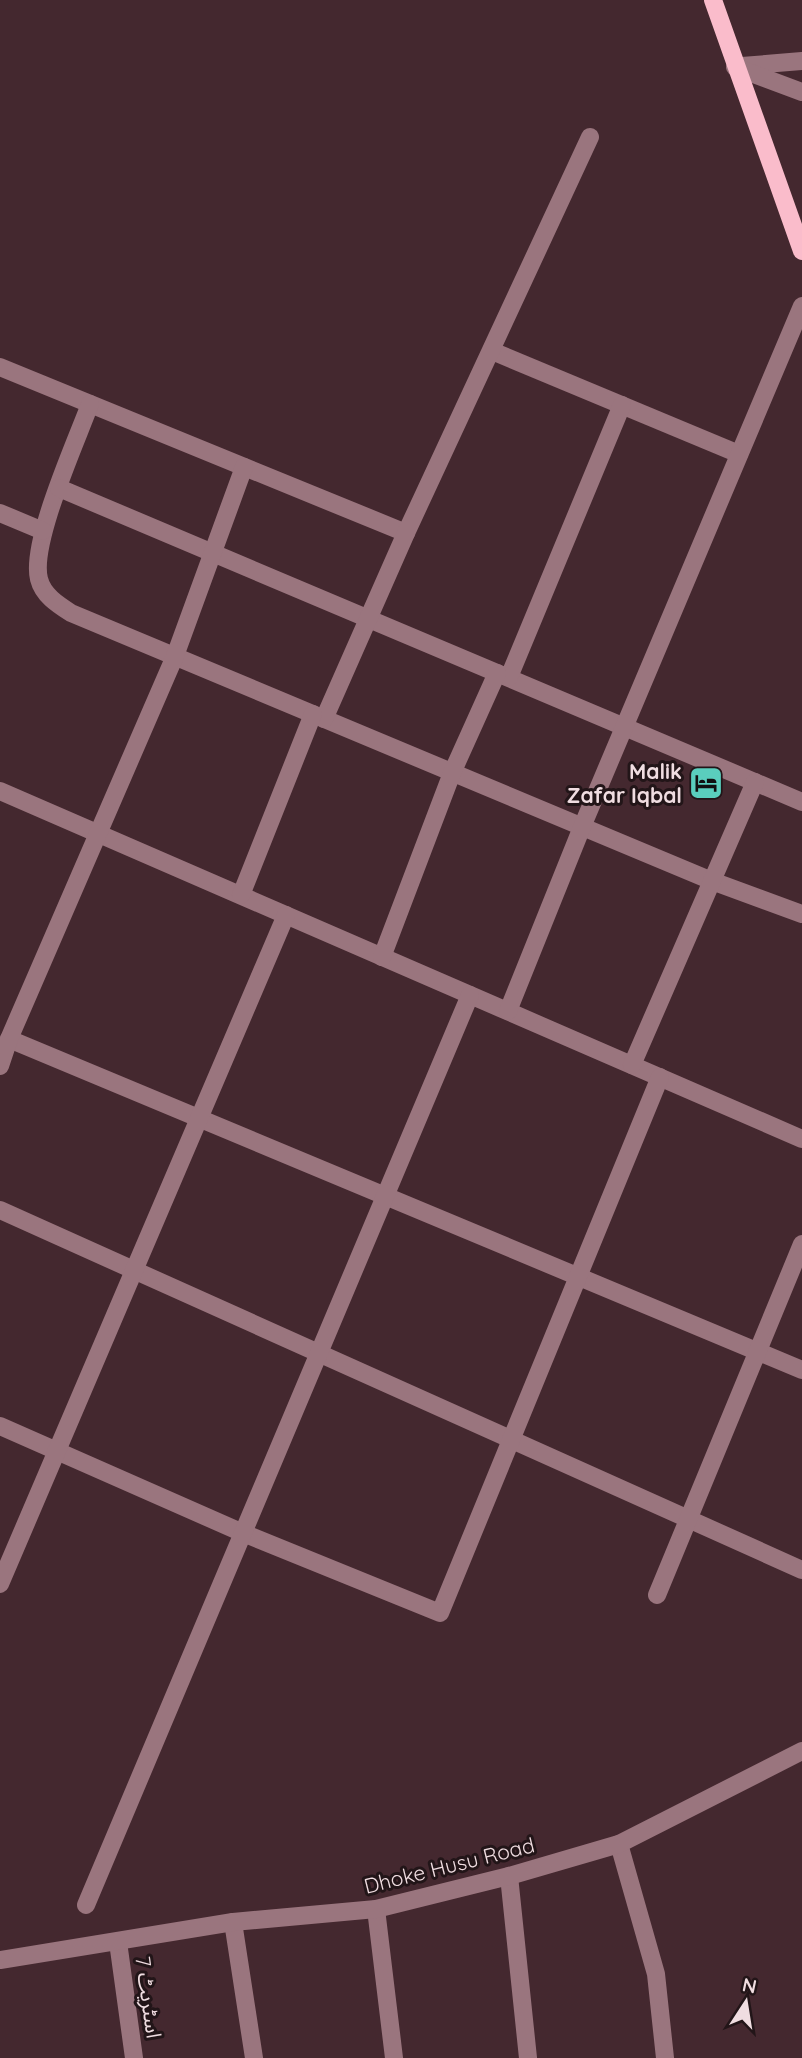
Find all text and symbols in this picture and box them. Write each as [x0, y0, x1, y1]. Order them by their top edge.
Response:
place label: Malik Zafar Iqbal [567, 758, 682, 808]
hotel icon: Malik Zafar Iqbal [687, 764, 725, 802]
street label: Dhoke Husu Road [361, 1831, 537, 1899]
street label: اسٹریٹ 7 [130, 1954, 168, 2040]
north arrow [711, 1967, 781, 2037]
text: N [740, 1972, 759, 1999]

